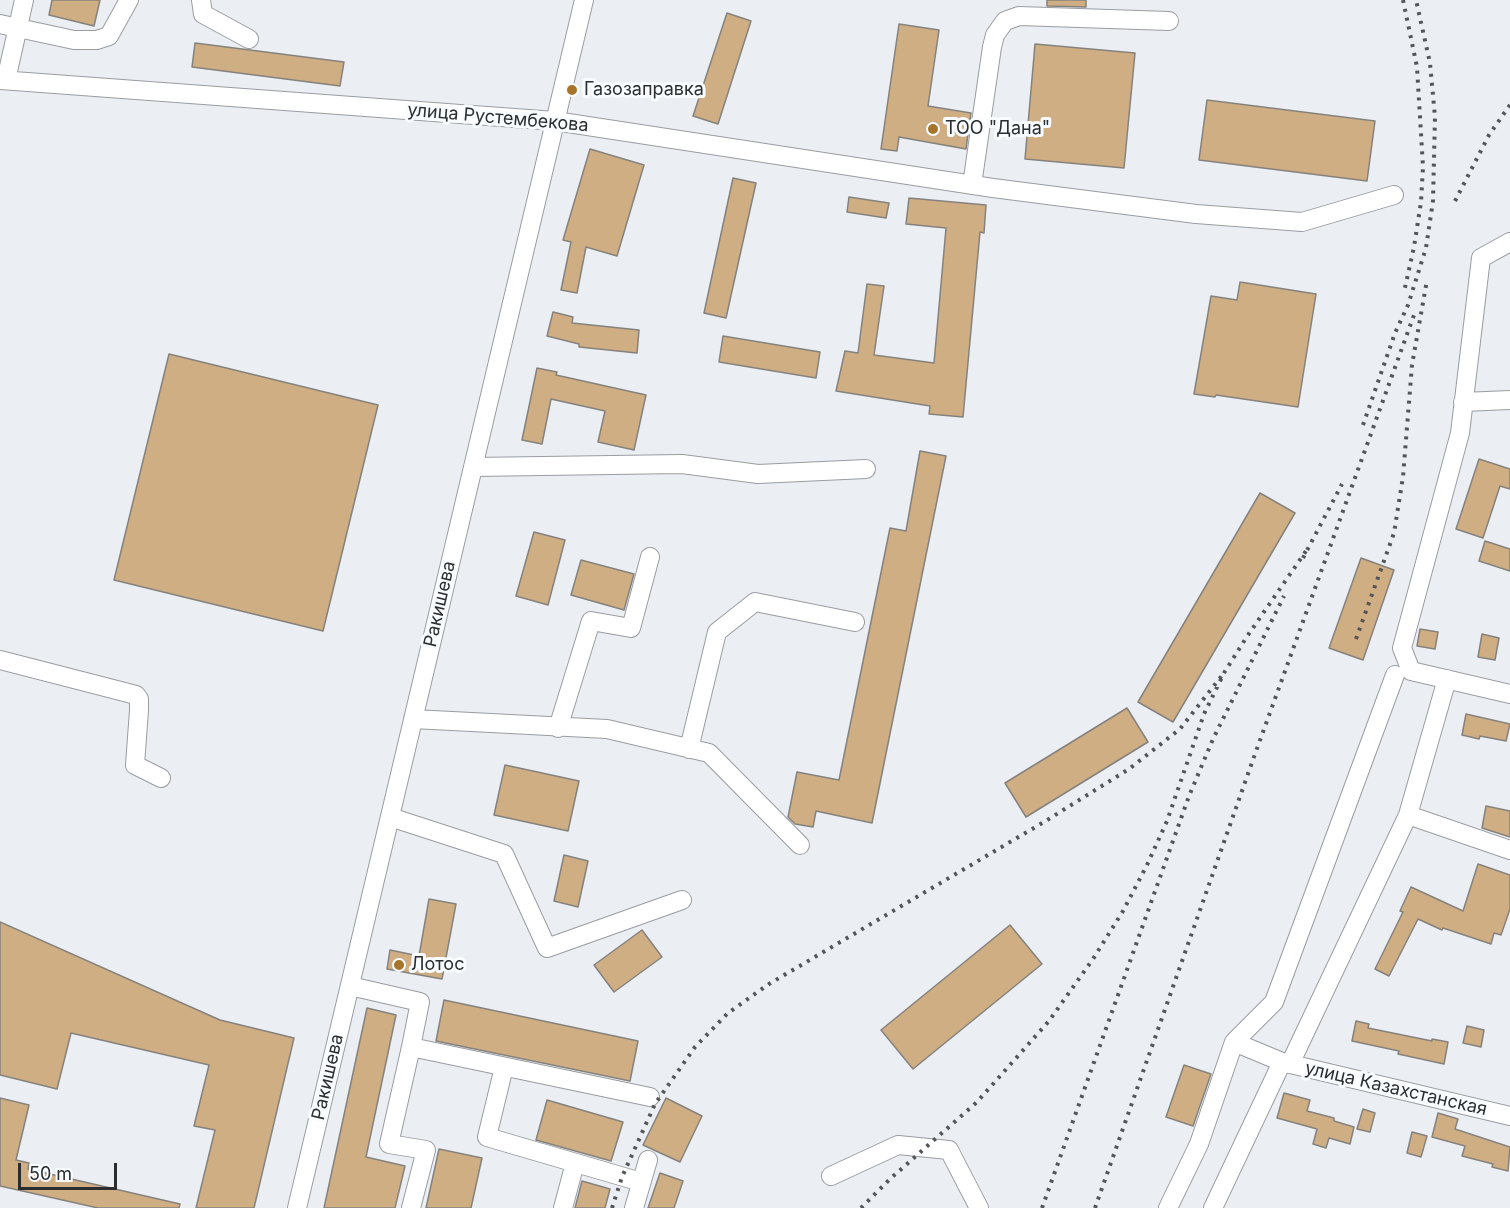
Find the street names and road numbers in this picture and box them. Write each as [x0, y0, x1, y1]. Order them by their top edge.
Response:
street label: улица Рустембекова [407, 99, 589, 137]
street label: Ракишева [420, 559, 460, 649]
street label: Ракишева [308, 1032, 348, 1122]
street label: улица Казахстанская [1303, 1058, 1489, 1120]

